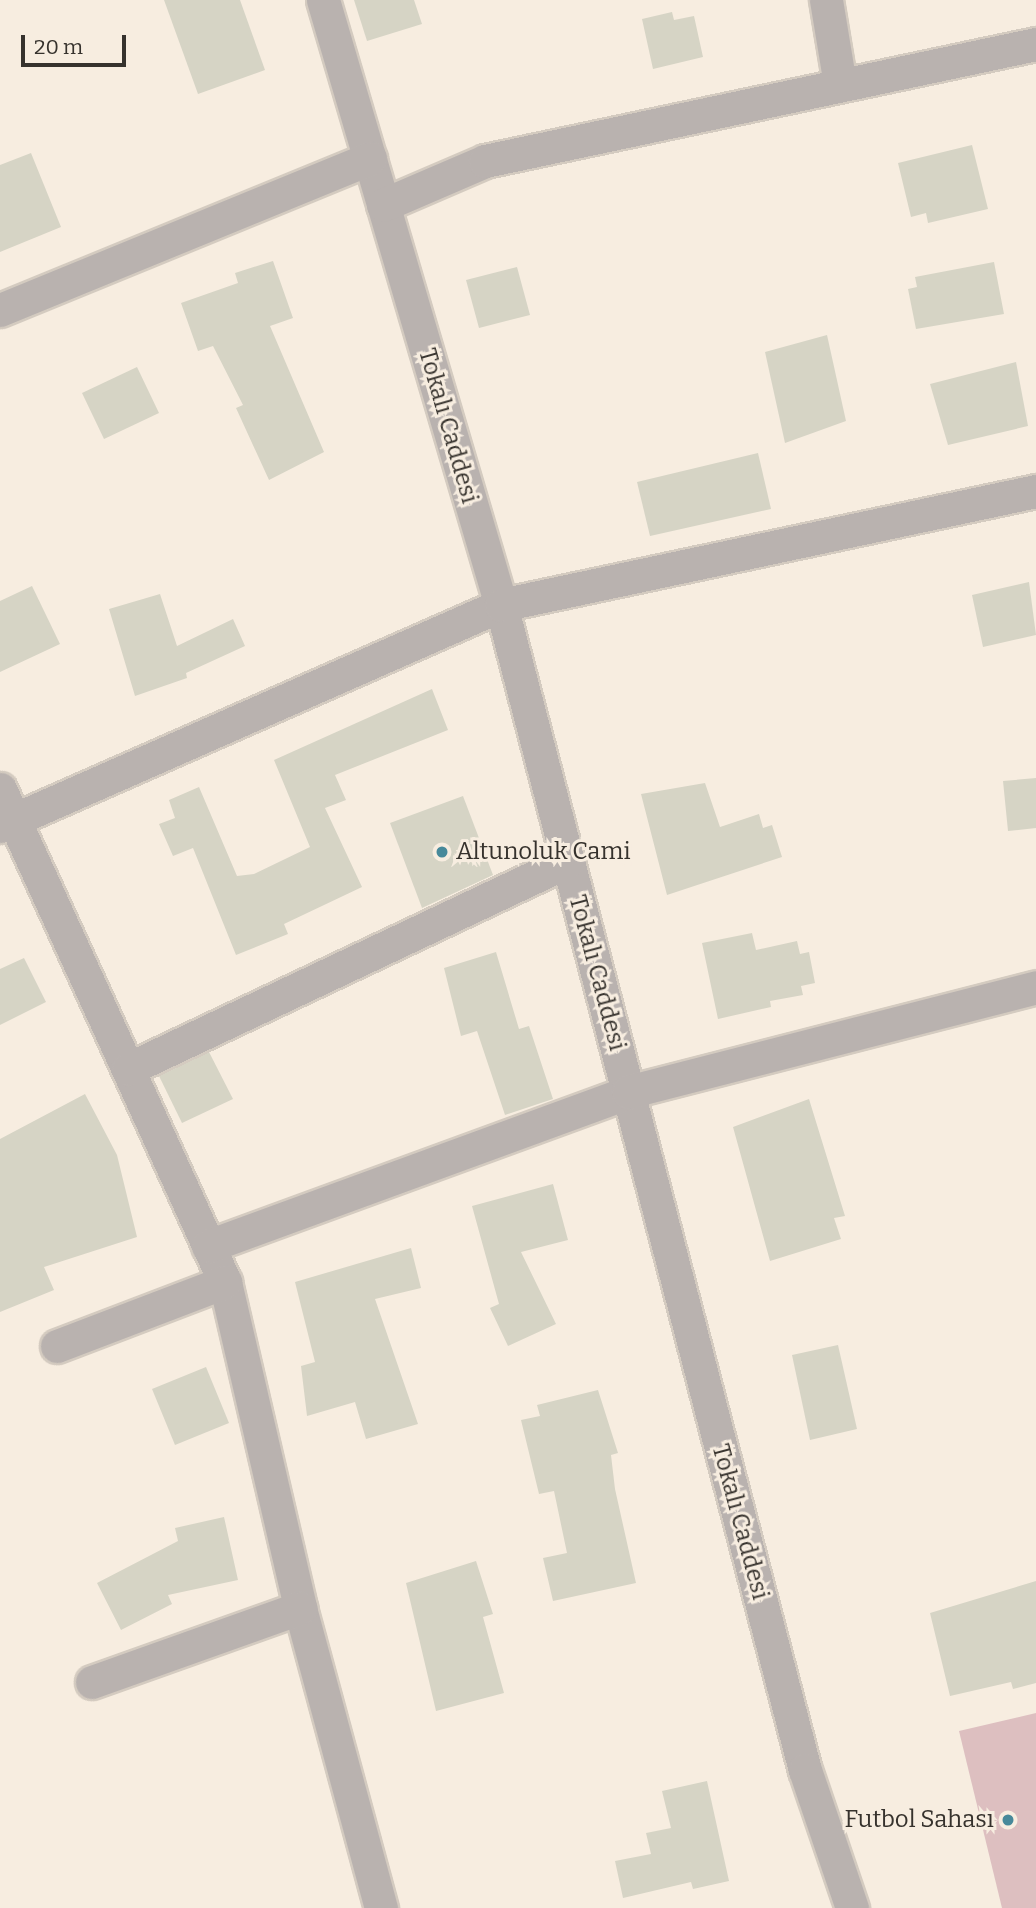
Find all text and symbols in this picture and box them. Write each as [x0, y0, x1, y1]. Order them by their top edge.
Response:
scale bar [24, 21, 130, 65]
text: 20 m [34, 34, 83, 60]
street label: Tokalı Caddesi [412, 345, 484, 507]
place label: Altunoluk Cami [456, 838, 631, 866]
marker: Altunoluk Cami [434, 844, 450, 860]
street label: Tokalı Caddesi [562, 892, 632, 1054]
street label: Tokalı Caddesi [705, 1441, 775, 1603]
place label: Futbol Sahası [844, 1806, 994, 1834]
marker: Futbol Sahası [1000, 1812, 1016, 1828]

